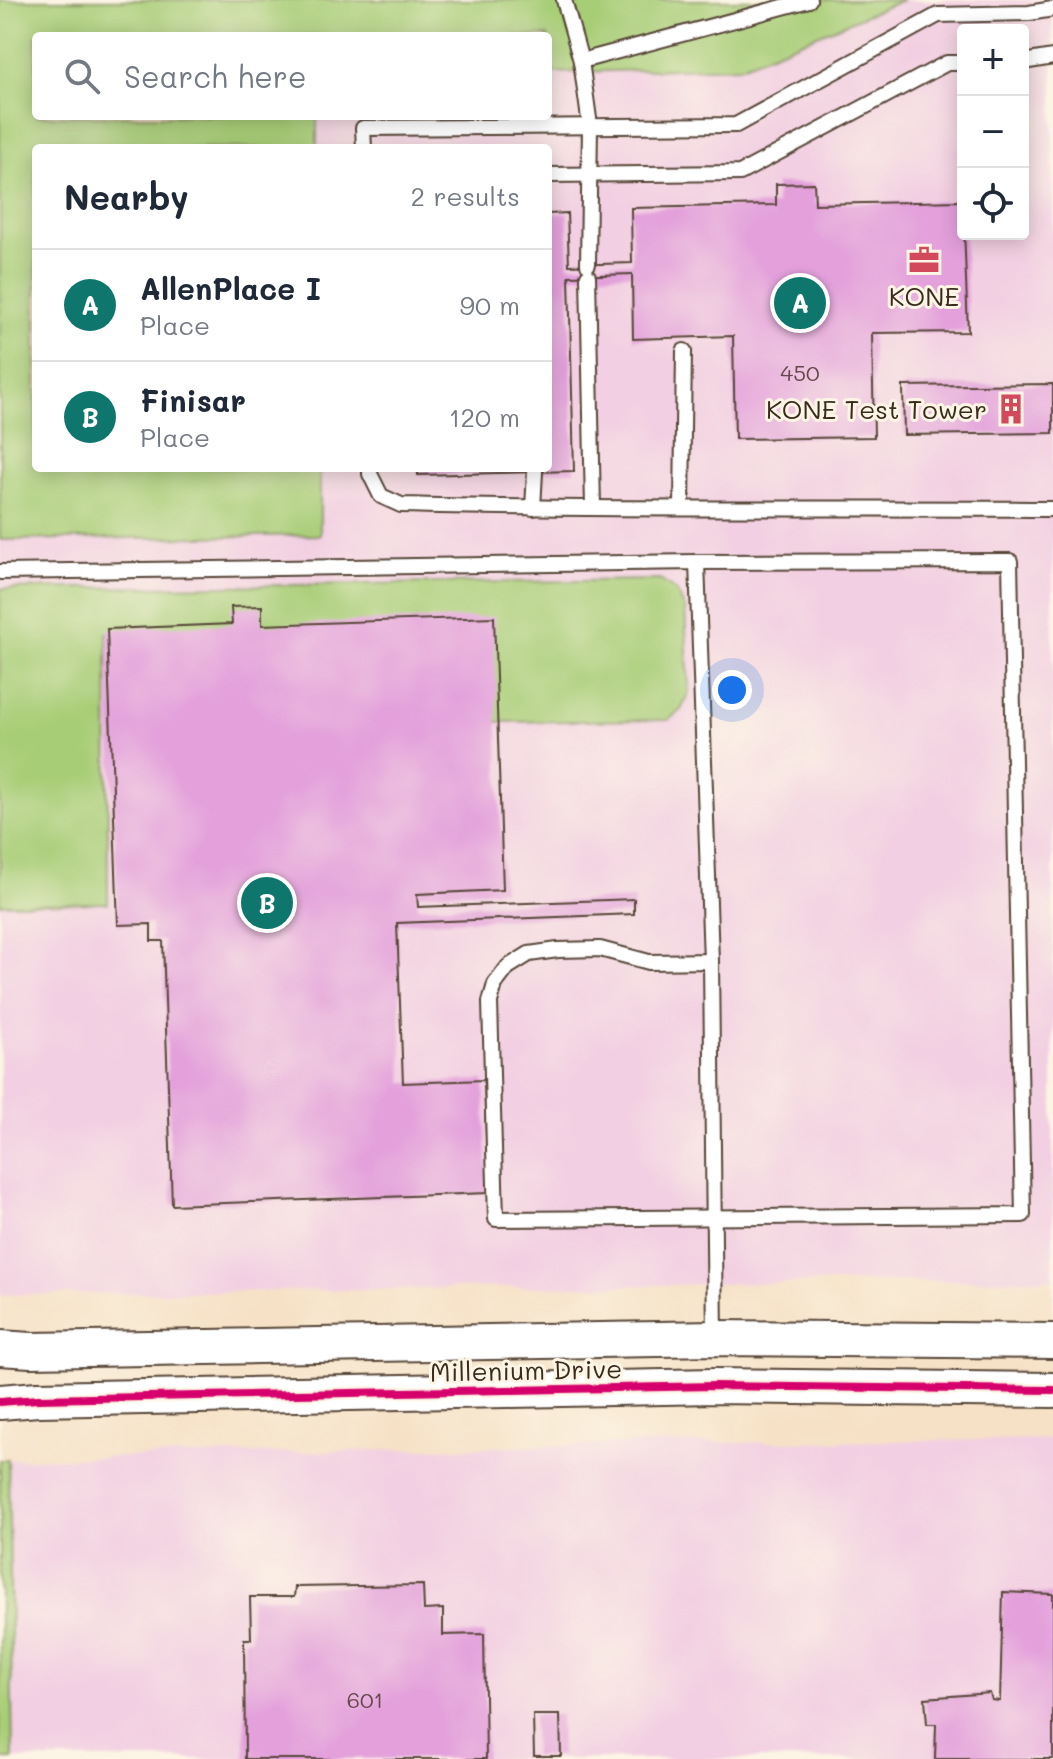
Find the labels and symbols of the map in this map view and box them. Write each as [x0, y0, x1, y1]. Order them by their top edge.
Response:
office icon: KONE [907, 243, 941, 277]
pin: A [774, 273, 826, 333]
place label: KONE [889, 279, 959, 313]
house number: 450 [780, 358, 820, 387]
place label: KONE Test Tower [766, 392, 987, 426]
building icon: KONE Test Tower [994, 392, 1028, 426]
your location [712, 670, 752, 710]
pin: B [241, 873, 293, 933]
street label: Millenium Drive [430, 1351, 622, 1389]
house number: 601 [347, 1685, 383, 1714]

